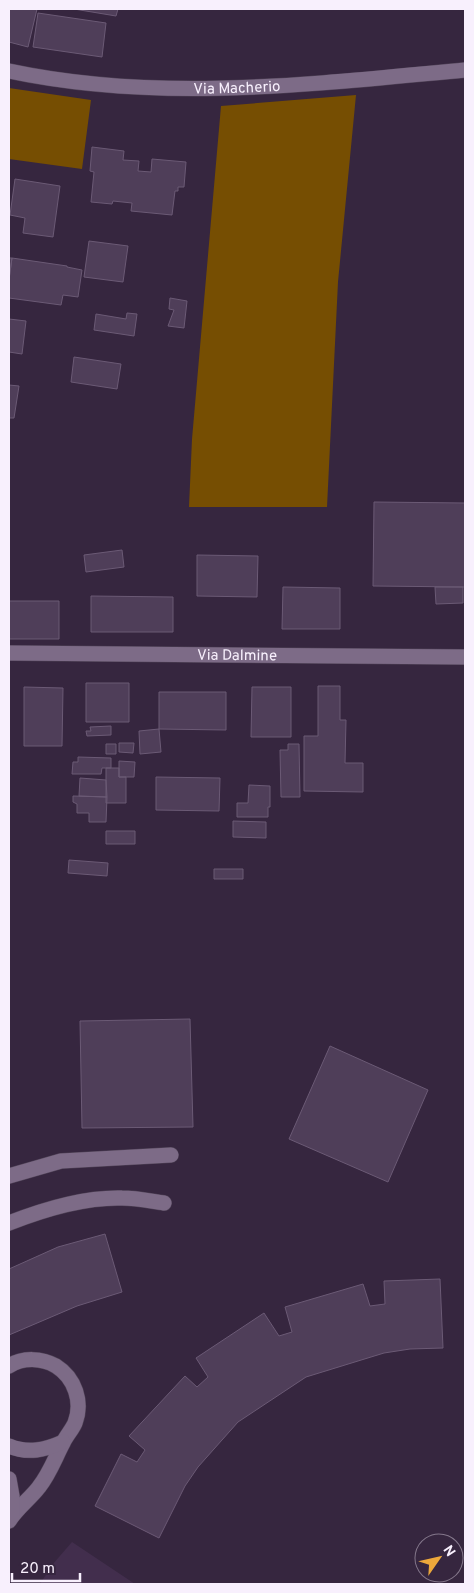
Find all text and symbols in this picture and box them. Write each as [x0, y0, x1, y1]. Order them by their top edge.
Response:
street label: Via Macherio [193, 78, 281, 100]
street label: Via Dalmine [197, 647, 277, 666]
north arrow [414, 1533, 464, 1583]
text: N [439, 1543, 458, 1560]
scale bar [12, 1550, 80, 1582]
text: 20 m [20, 1560, 55, 1579]

